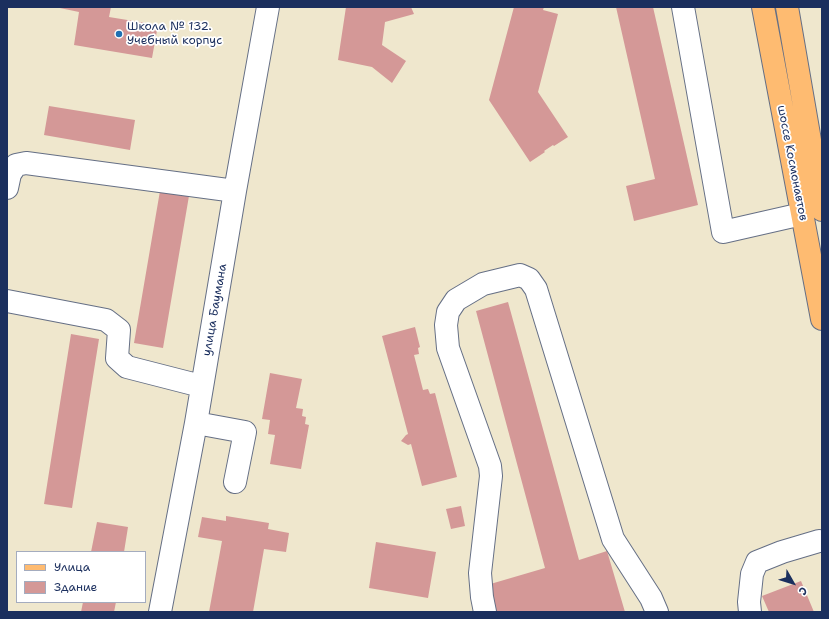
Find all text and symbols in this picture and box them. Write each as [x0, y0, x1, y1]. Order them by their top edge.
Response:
place label: Школа № 132. Учебный корпус [127, 20, 222, 48]
marker: Школа № 132. Учебный корпус [114, 29, 124, 39]
street label: шоссе Космонавтов [774, 104, 810, 222]
street label: улица Баумана [200, 263, 230, 357]
legend [16, 551, 146, 603]
text: Улица [54, 559, 90, 575]
north arrow [773, 563, 813, 603]
text: Здание [54, 579, 97, 595]
text: С [795, 584, 811, 598]

